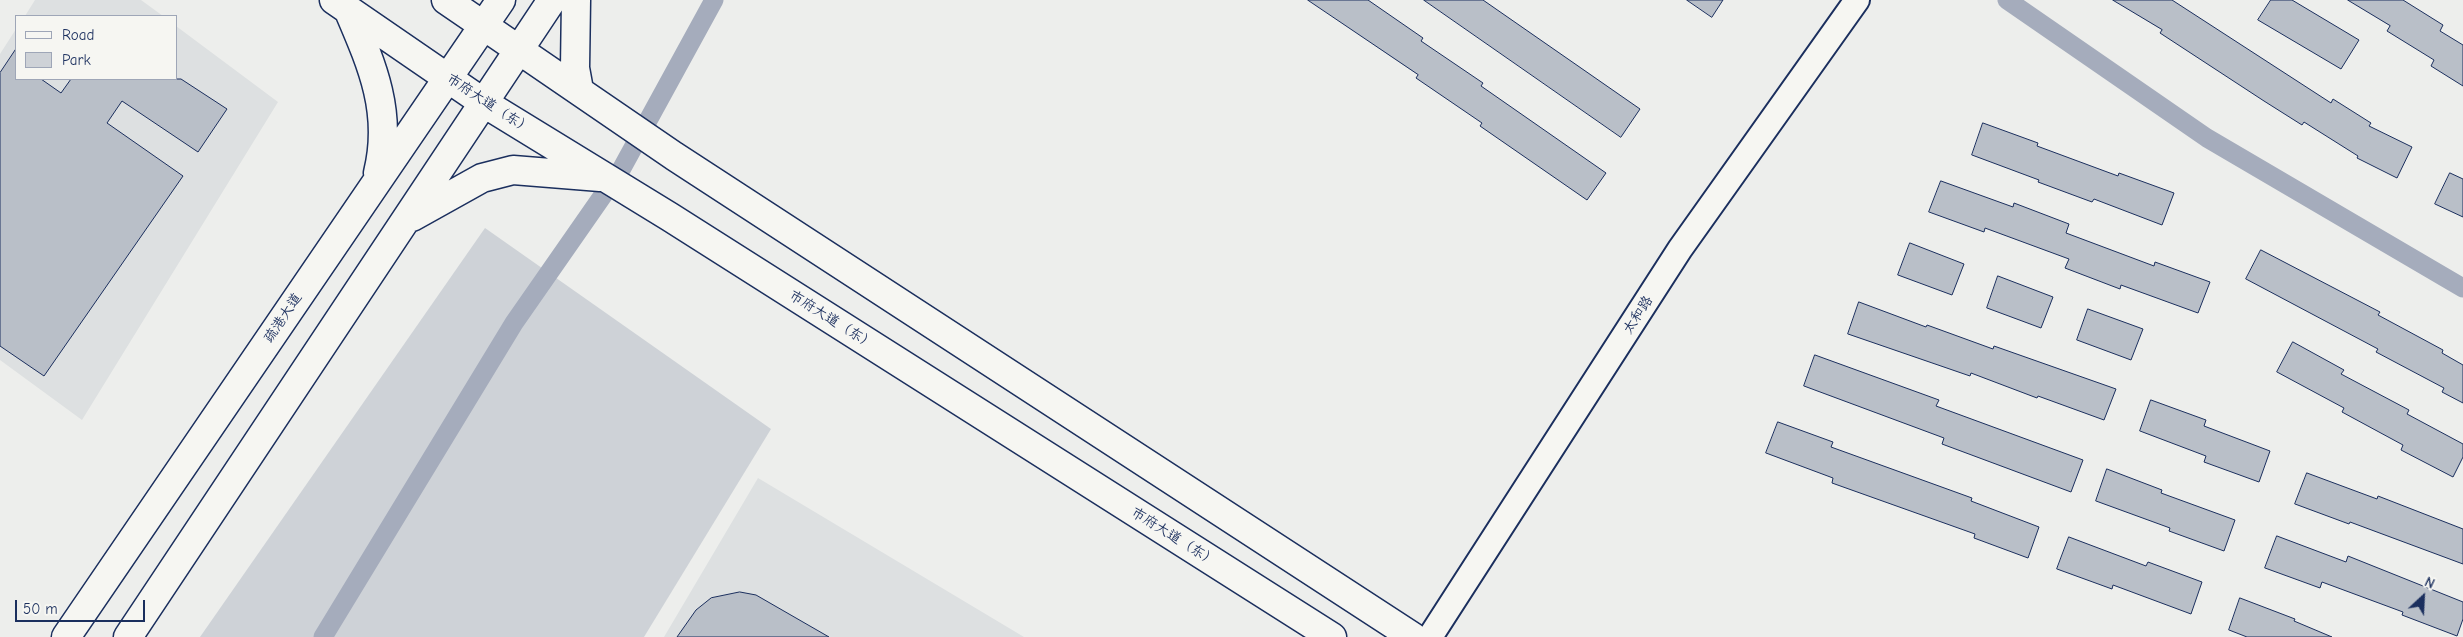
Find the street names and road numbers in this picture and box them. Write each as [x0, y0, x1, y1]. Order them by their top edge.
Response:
street label: 市府大道（东） [443, 70, 535, 138]
street label: 市府大道（东） [786, 287, 878, 353]
street label: 疏港大道 [260, 290, 306, 346]
street label: 太和路 [1620, 293, 1656, 337]
street label: 市府大道（东） [1128, 504, 1220, 570]

